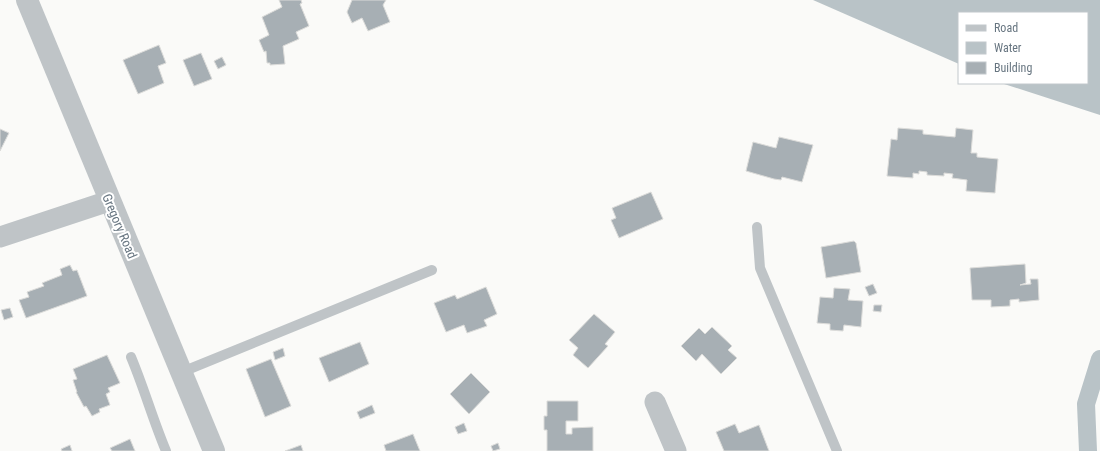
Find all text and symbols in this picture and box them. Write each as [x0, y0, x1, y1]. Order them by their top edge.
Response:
legend [958, 12, 1088, 84]
text: Road [994, 21, 1018, 35]
text: Water [994, 41, 1022, 55]
text: Building [994, 61, 1032, 75]
street label: Gregory Road [99, 191, 140, 261]

